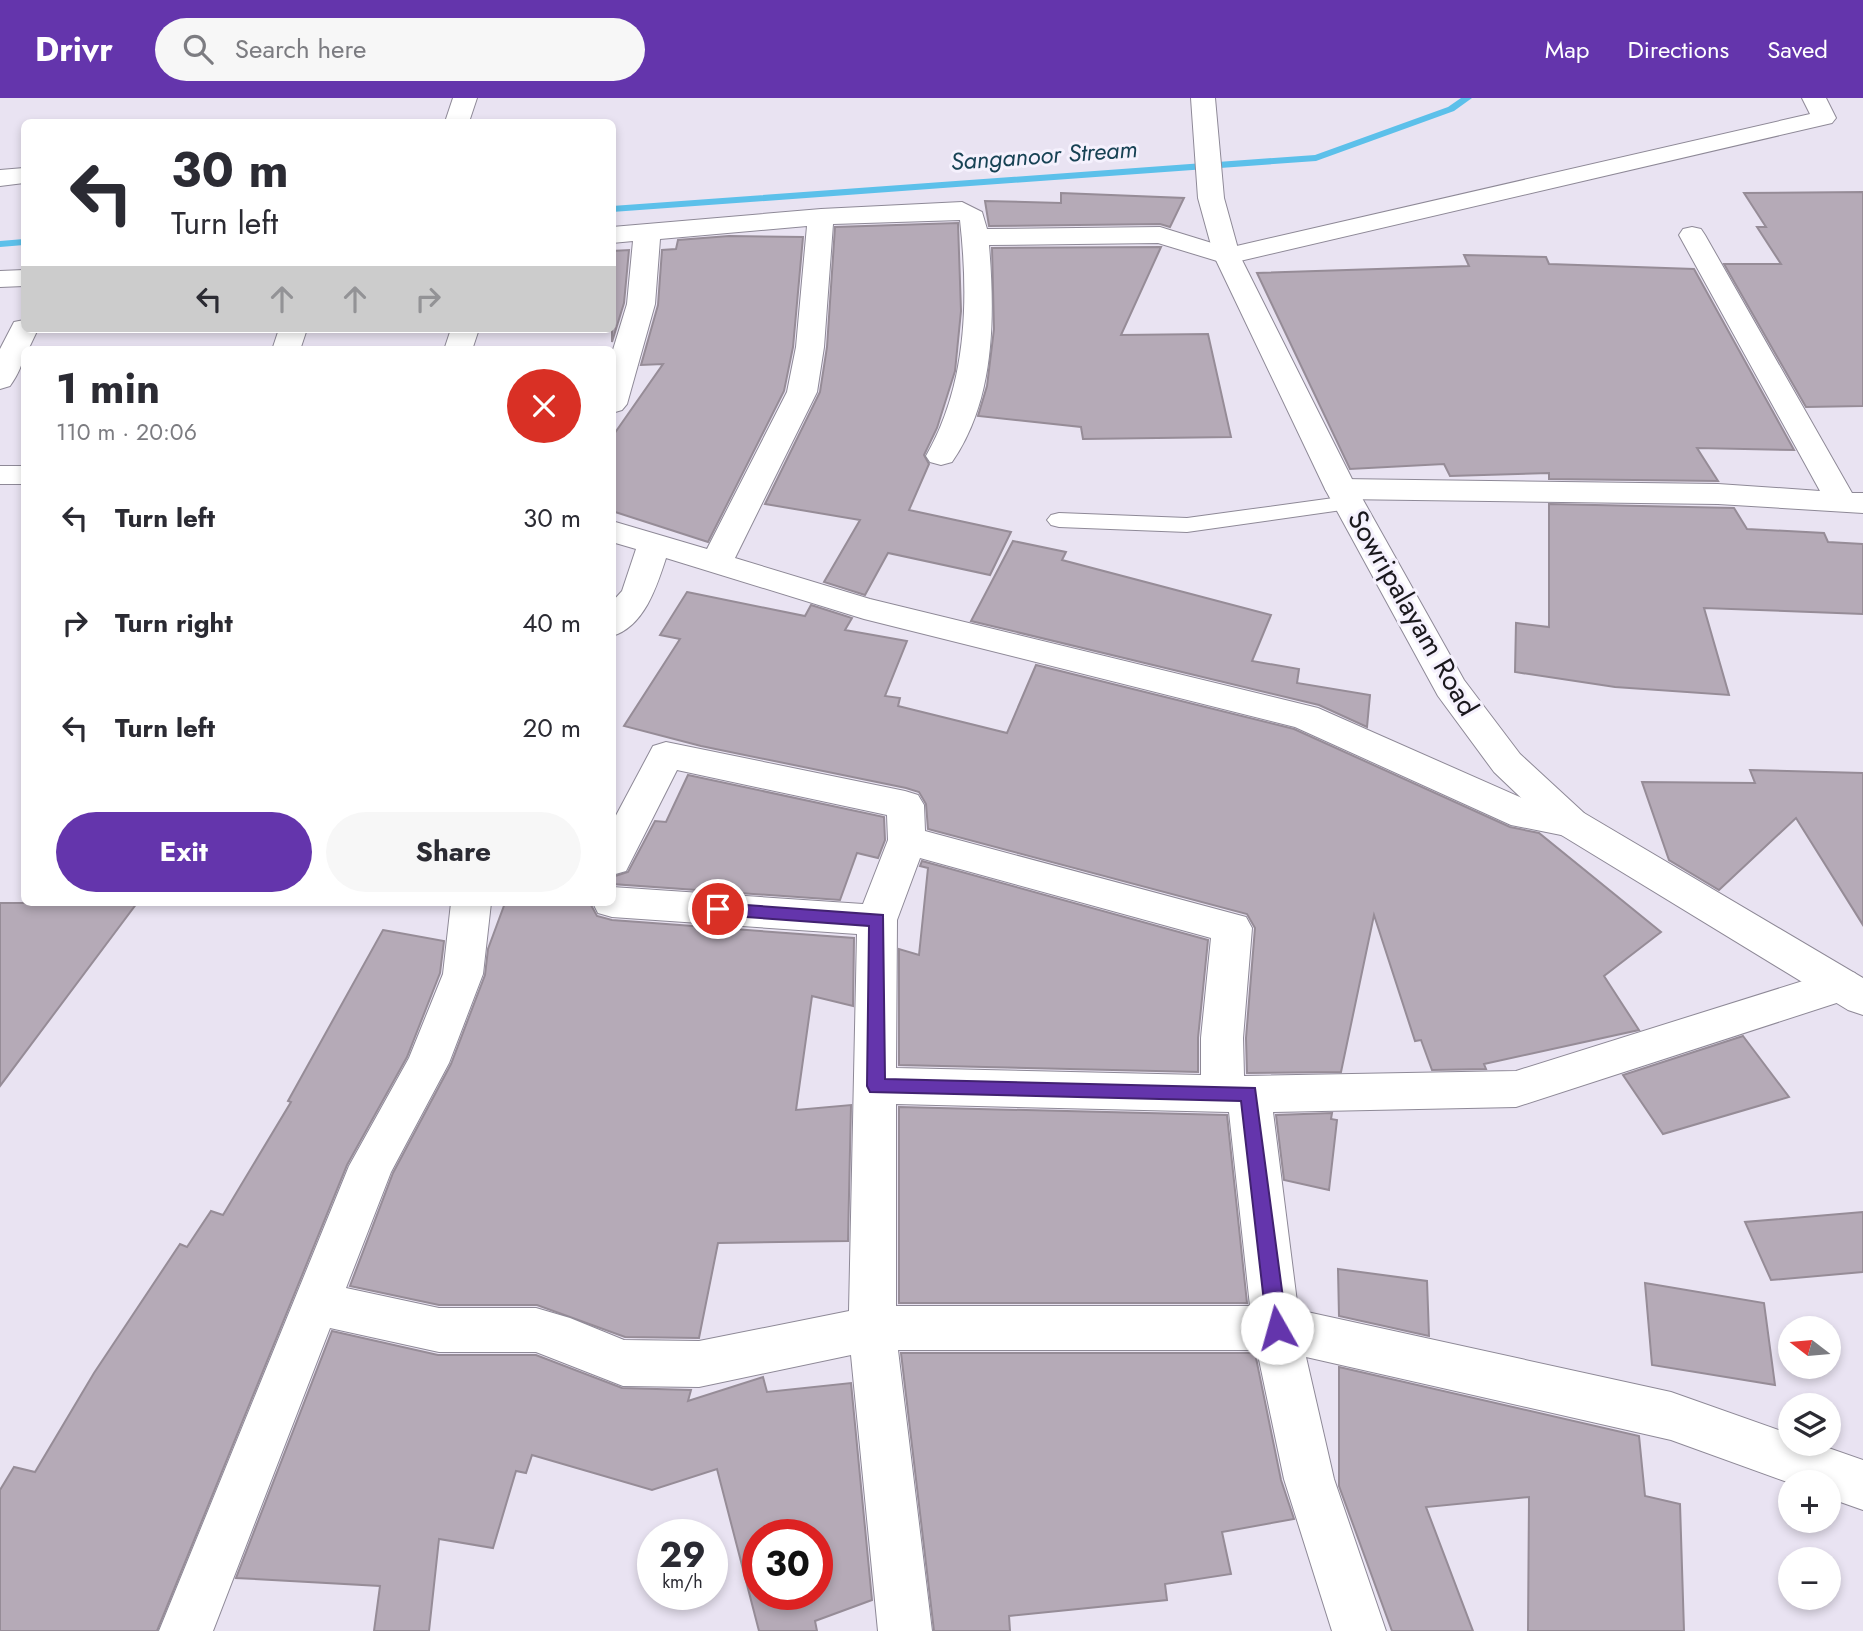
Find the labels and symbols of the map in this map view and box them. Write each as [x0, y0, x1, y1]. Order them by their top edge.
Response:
water label: Sanganoor Stream [949, 131, 1139, 179]
street label: Sowripalayam Road [1337, 502, 1489, 724]
pin [688, 879, 748, 939]
position arrow [1240, 1291, 1314, 1365]
north arrow [1778, 1316, 1841, 1379]
speed limit sign: 30 [742, 1519, 833, 1610]

